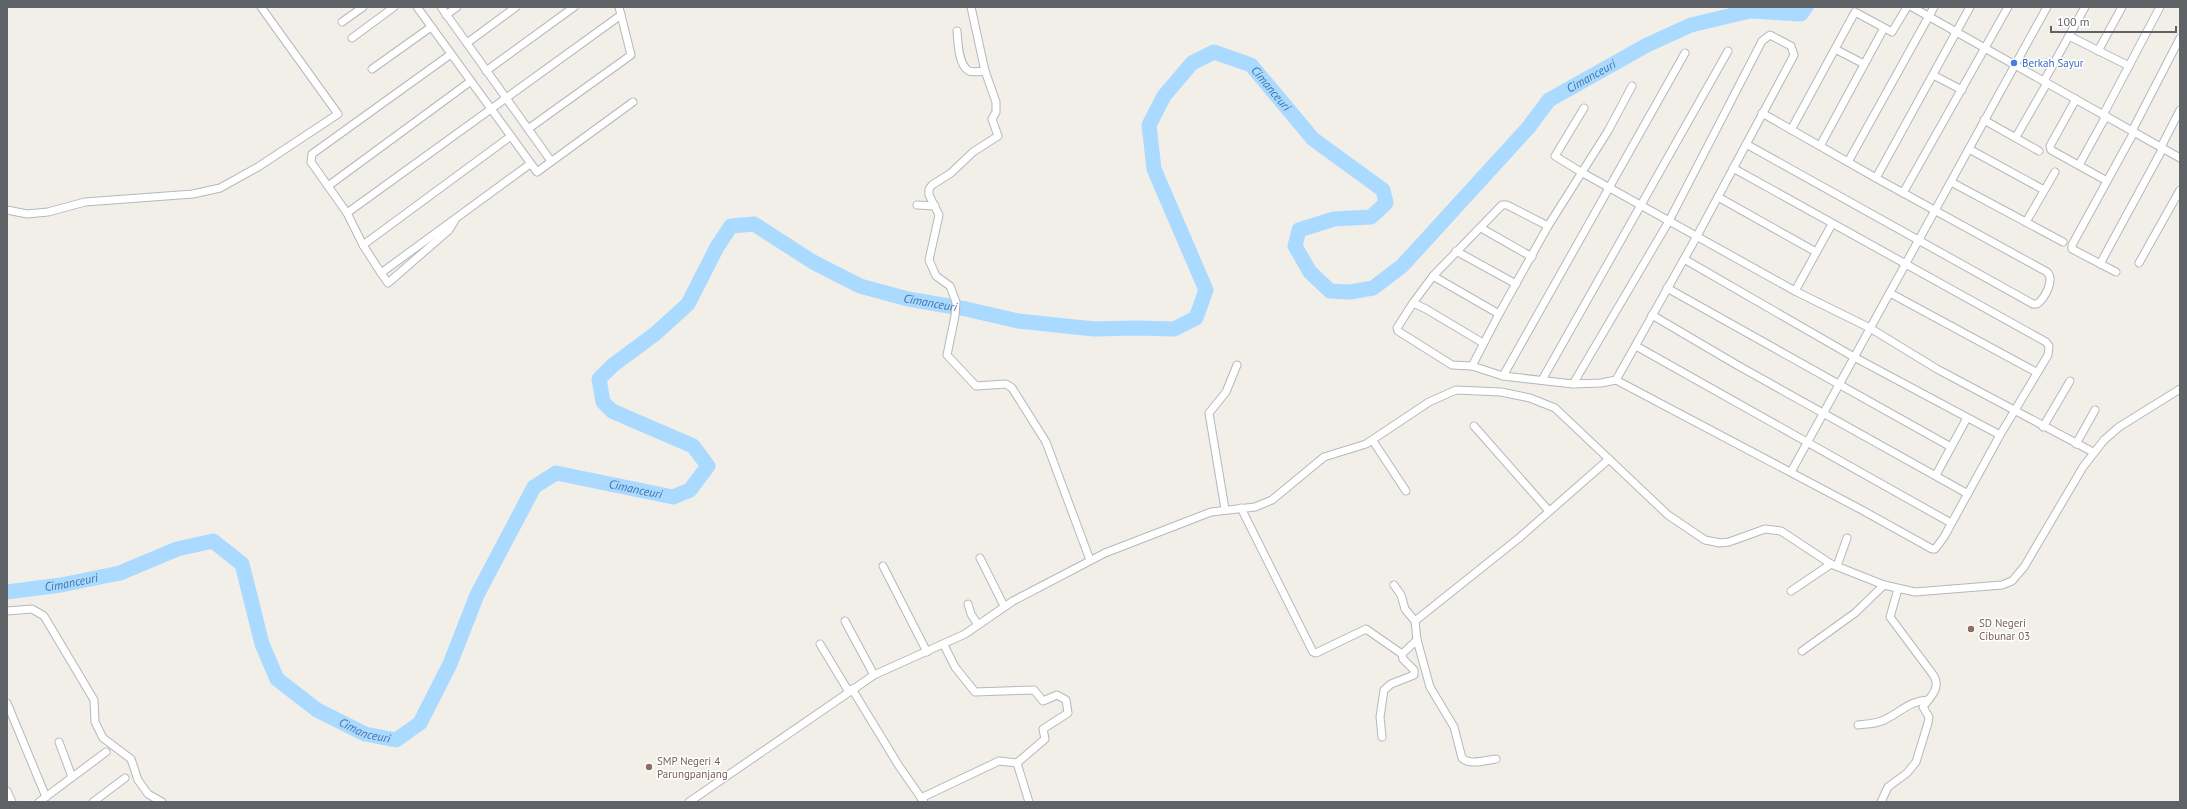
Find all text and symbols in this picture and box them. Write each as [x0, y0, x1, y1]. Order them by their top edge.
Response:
scale bar [2051, 8, 2176, 34]
text: 100 m [2057, 14, 2090, 29]
water label: Cimanceuri [1564, 56, 1619, 96]
place label: Berkah Sayur [2022, 56, 2084, 70]
marker: Berkah Sayur [2009, 58, 2019, 68]
water label: Cimanceuri [1248, 63, 1295, 115]
water label: Cimanceuri [902, 290, 959, 314]
water label: Cimanceuri [608, 476, 665, 502]
water label: Cimanceuri [44, 569, 100, 594]
place label: SD Negeri Cibunar 03 [1979, 616, 2030, 643]
marker: SD Negeri Cibunar 03 [1966, 624, 1976, 634]
water label: Cimanceuri [337, 714, 393, 746]
place label: SMP Negeri 4 Parungpanjang [657, 754, 728, 781]
marker: SMP Negeri 4 Parungpanjang [644, 762, 654, 772]

